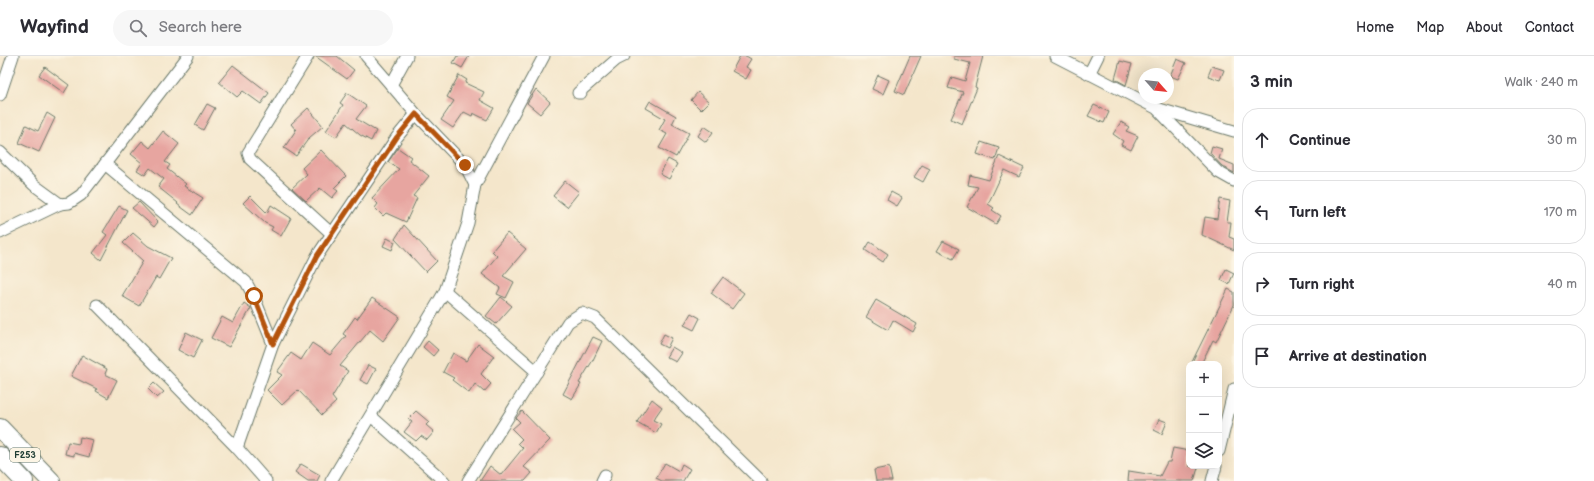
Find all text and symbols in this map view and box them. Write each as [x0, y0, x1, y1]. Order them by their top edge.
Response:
search box [113, 10, 393, 46]
text: Wayfind [20, 16, 89, 39]
icon: search [127, 17, 149, 39]
text: Search here [159, 18, 242, 37]
text: Home [1356, 19, 1394, 36]
text: Map [1416, 19, 1444, 36]
text: About [1466, 19, 1503, 36]
text: Contact [1525, 19, 1574, 36]
north arrow [1138, 68, 1174, 104]
text: 3 min [1250, 72, 1293, 92]
text: Walk · 240 m [1504, 74, 1578, 90]
icon: ahead [1251, 129, 1273, 151]
text: Continue [1289, 131, 1351, 150]
text: 30 m [1547, 132, 1577, 148]
route end [456, 156, 474, 174]
icon: left [1251, 201, 1273, 223]
text: Turn left [1289, 203, 1346, 222]
text: 170 m [1544, 204, 1577, 220]
icon: right [1251, 273, 1273, 295]
text: Turn right [1289, 275, 1354, 294]
text: 40 m [1547, 276, 1577, 292]
route start [245, 287, 263, 305]
icon: arrive [1251, 345, 1273, 367]
text: Arrive at destination [1289, 347, 1427, 366]
map controls [1186, 361, 1222, 469]
button: + [1186, 361, 1222, 397]
button: − [1186, 397, 1222, 433]
button: layers [1186, 433, 1222, 469]
road number: F253 [10, 448, 40, 462]

